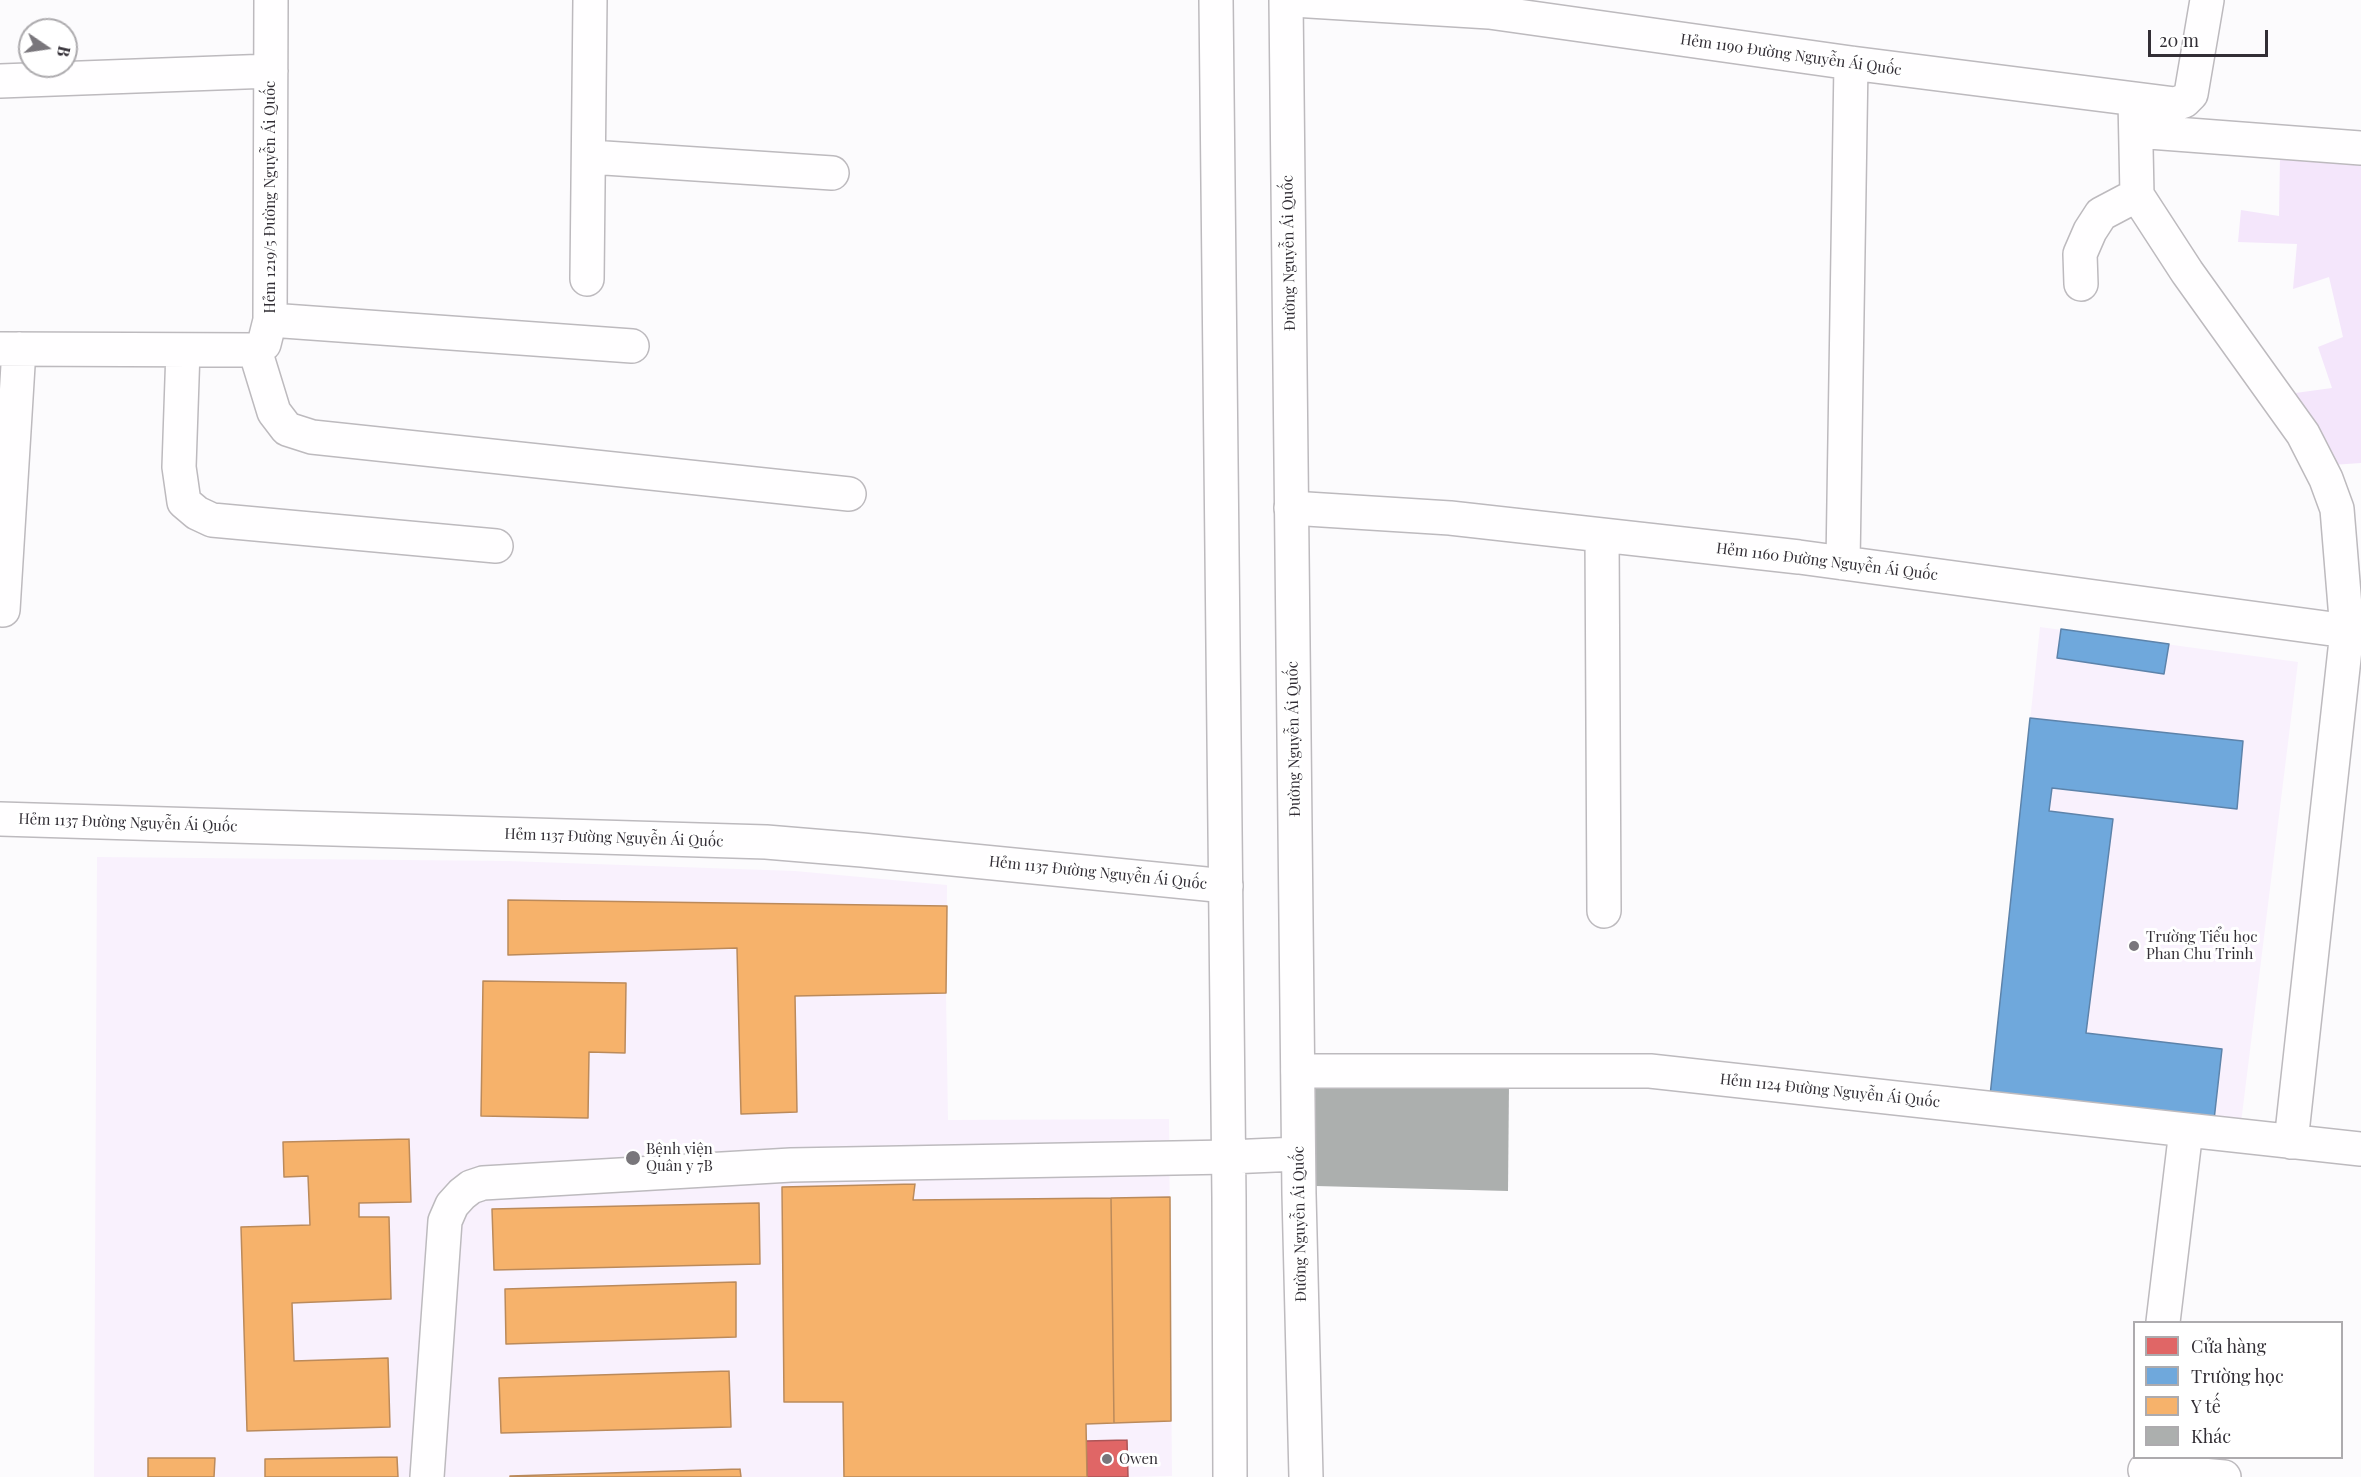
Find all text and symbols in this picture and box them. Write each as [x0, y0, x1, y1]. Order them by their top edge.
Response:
north arrow [18, 18, 78, 78]
scale bar [2151, 18, 2271, 56]
text: 20 m [2159, 28, 2199, 52]
street label: Hẻm 1190 Đường Nguyễn Ái Quốc [1679, 31, 1903, 79]
text: B [53, 44, 76, 59]
street label: Hẻm 1219/5 Đường Nguyễn Ái Quốc [261, 81, 279, 313]
street label: Đường Nguyễn Ái Quốc [1279, 175, 1299, 331]
street label: Hẻm 1160 Đường Nguyễn Ái Quốc [1715, 539, 1939, 585]
street label: Đường Nguyễn Ái Quốc [1284, 661, 1304, 817]
street label: Hẻm 1137 Đường Nguyễn Ái Quốc [18, 810, 238, 836]
street label: Hẻm 1137 Đường Nguyễn Ái Quốc [504, 825, 724, 851]
street label: Hẻm 1137 Đường Nguyễn Ái Quốc [988, 853, 1208, 893]
place label: Trường Tiểu học Phan Chu Trinh [2146, 928, 2257, 963]
marker: Trường Tiểu học Phan Chu Trinh [2127, 939, 2141, 953]
street label: Hẻm 1124 Đường Nguyễn Ái Quốc [1719, 1070, 1941, 1112]
place label: Bệnh viện Quân y 7B [646, 1140, 713, 1175]
street label: Đường Nguyễn Ái Quốc [1290, 1146, 1310, 1302]
marker: Bệnh viện Quân y 7B [624, 1149, 642, 1167]
legend [2133, 1321, 2343, 1459]
text: Cửa hàng [2191, 1334, 2266, 1358]
text: Trường học [2191, 1364, 2284, 1388]
text: Y tế [2191, 1394, 2221, 1418]
text: Khác [2191, 1424, 2231, 1448]
place label: Owen [1119, 1450, 1158, 1468]
marker: Owen [1100, 1452, 1114, 1466]

